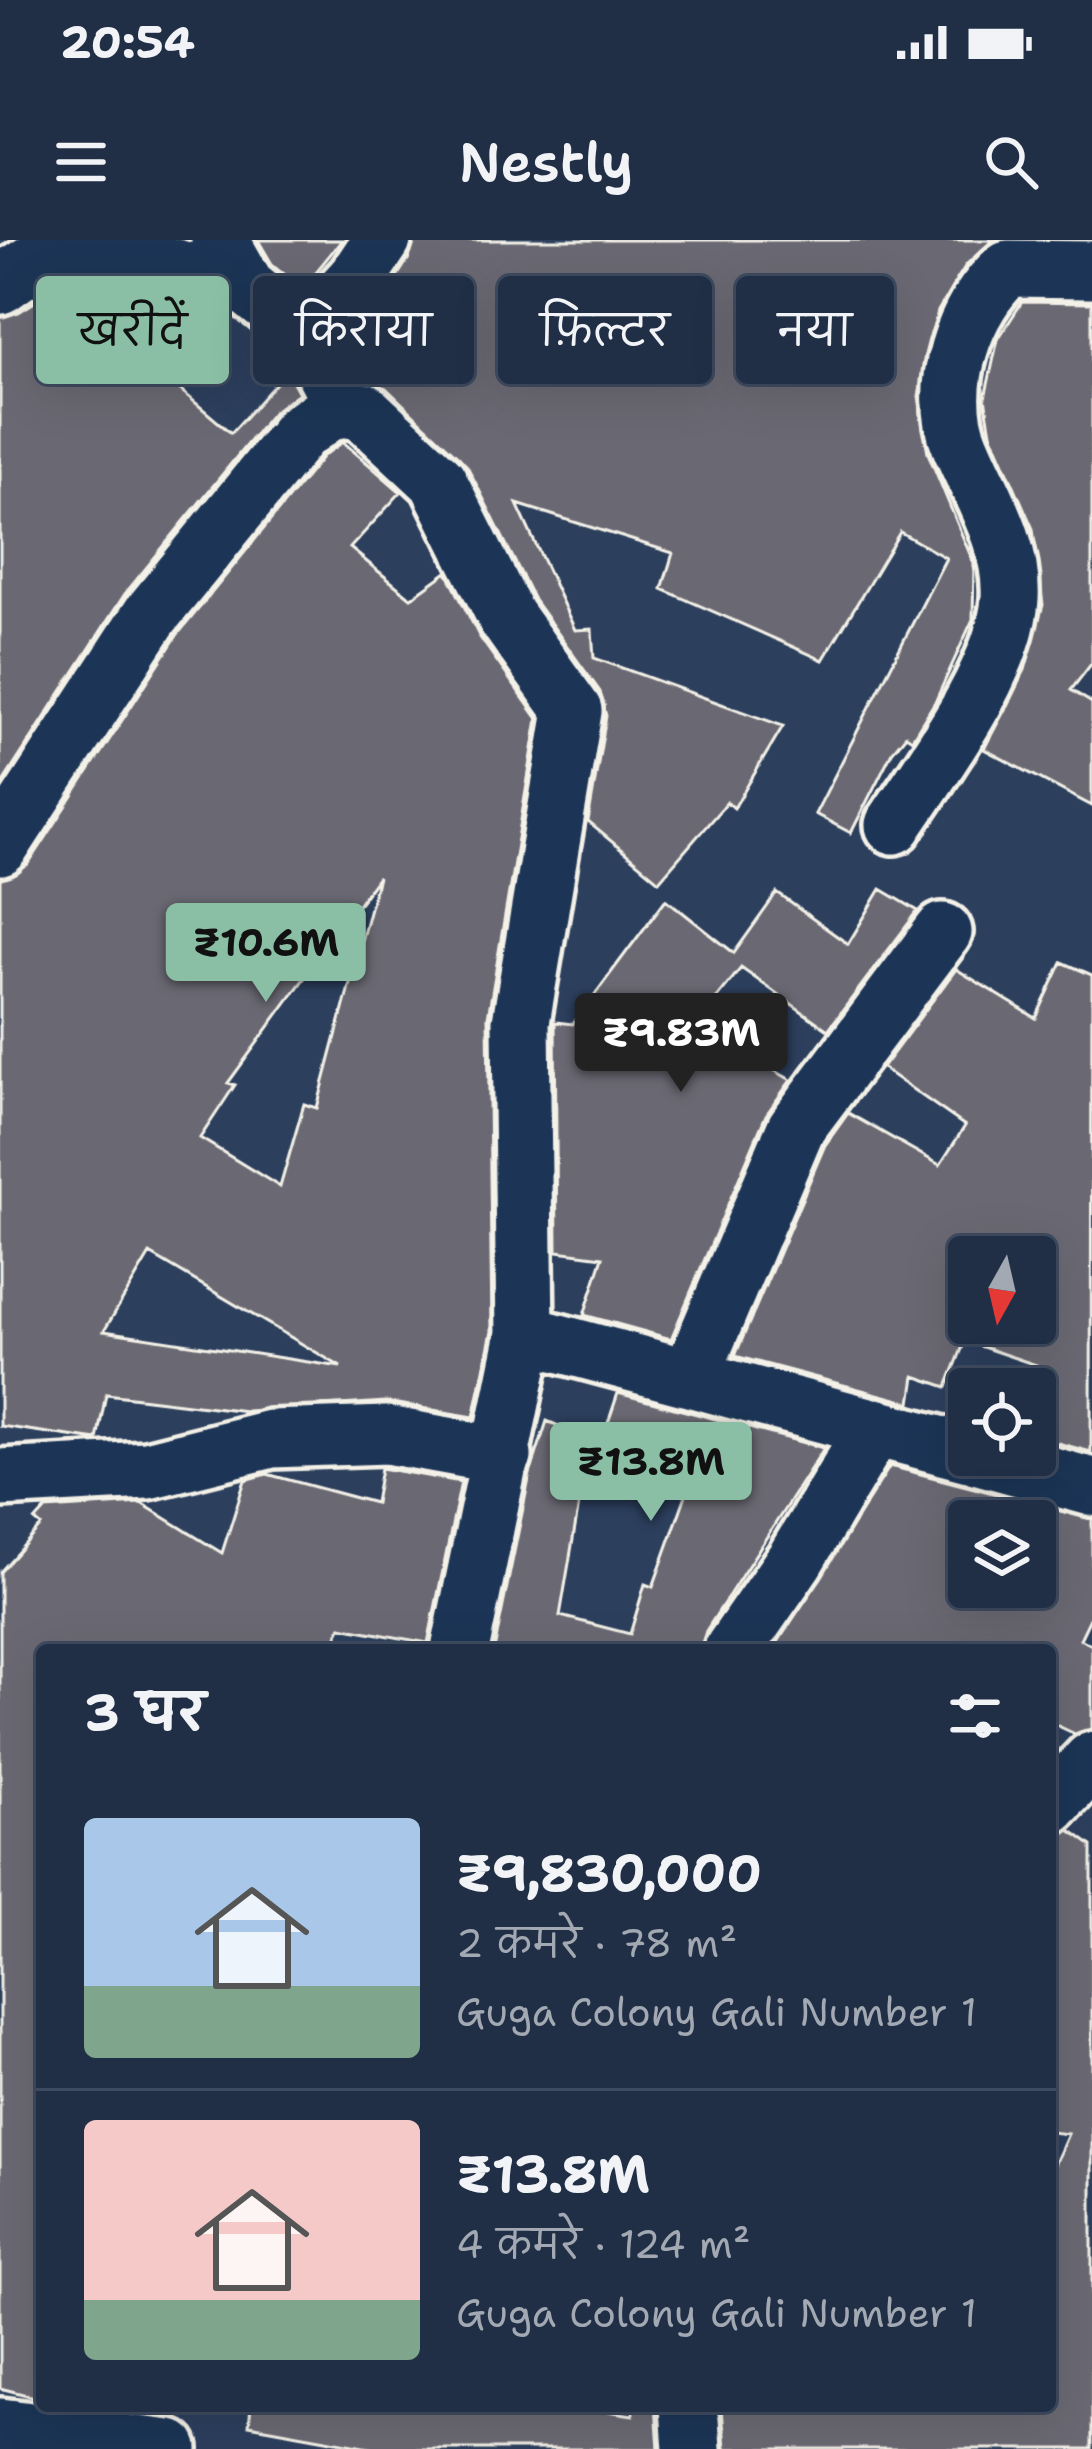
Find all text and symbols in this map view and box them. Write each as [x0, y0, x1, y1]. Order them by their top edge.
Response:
text: 20:54 [60, 12, 195, 72]
text: Nestly [459, 126, 633, 198]
icon: menu [48, 129, 114, 195]
icon: search [978, 129, 1044, 195]
chip: खरीदें [36, 276, 229, 384]
chip: किराया [253, 276, 474, 384]
chip: फ़िल्टर [498, 276, 712, 384]
chip: नया [736, 276, 894, 384]
pin: ₹10.6M [168, 903, 364, 1005]
text: ₹10.6M [193, 916, 339, 968]
pin: ₹9.83M [583, 993, 779, 1095]
text: ₹9.83M [602, 1006, 760, 1058]
north arrow [948, 1236, 1056, 1344]
map controls [948, 1236, 1056, 1608]
button: locate [948, 1368, 1056, 1476]
pin: ₹13.8M [553, 1422, 749, 1524]
text: ₹13.8M [577, 1435, 725, 1487]
button: layers [948, 1500, 1056, 1608]
text: 3 घर [84, 1678, 205, 1746]
icon: filters [942, 1683, 1008, 1749]
text: ₹9,830,000 [456, 1839, 762, 1907]
icon: home [180, 1866, 324, 2010]
text: 2 कमरे · 78 m² [456, 1917, 737, 1969]
text: Guga Colony Gali Number 1 [456, 1986, 977, 2038]
text: ₹13.8M [456, 2140, 650, 2208]
icon: home [180, 2168, 324, 2312]
text: 4 कमरे · 124 m² [456, 2218, 750, 2270]
text: Guga Colony Gali Number 1 [456, 2287, 977, 2339]

